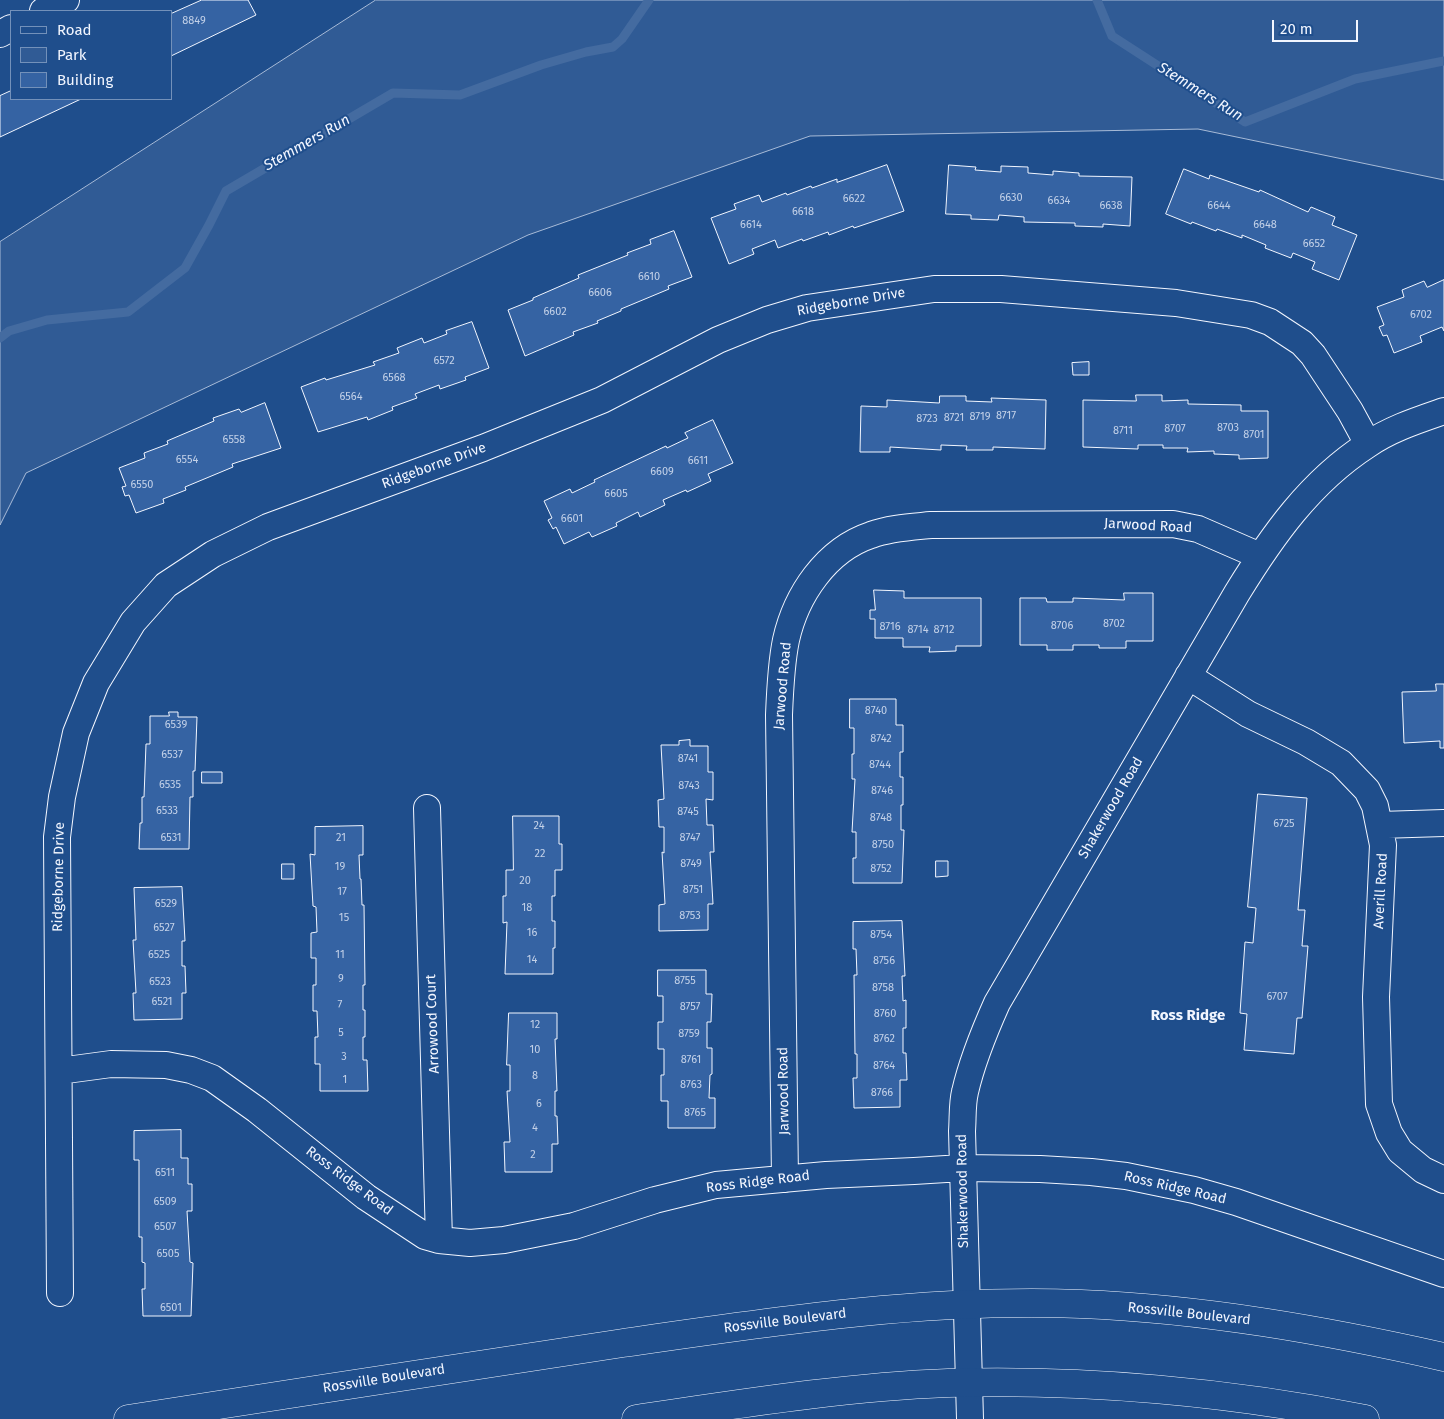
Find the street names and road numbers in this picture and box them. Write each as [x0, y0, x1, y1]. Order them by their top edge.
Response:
street label: Ridgeborne Drive [796, 284, 906, 320]
street label: Ridgeborne Drive [380, 439, 488, 493]
street label: Jarwood Road [1104, 515, 1192, 537]
street label: Jarwood Road [771, 641, 795, 731]
street label: Shakerwood Road [1075, 754, 1147, 862]
street label: Ridgeborne Drive [50, 822, 68, 932]
street label: Averill Road [1371, 853, 1391, 929]
street label: Arrowood Court [423, 974, 443, 1074]
street label: Jarwood Road [775, 1047, 793, 1135]
street label: Shakerwood Road [954, 1134, 972, 1248]
street label: Ross Ridge Road [302, 1143, 396, 1219]
street label: Ross Ridge Road [705, 1167, 811, 1197]
street label: Ross Ridge Road [1122, 1168, 1228, 1208]
street label: Rossville Boulevard [1127, 1299, 1251, 1329]
street label: Rossville Boulevard [723, 1305, 847, 1337]
street label: Rossville Boulevard [322, 1361, 446, 1397]

